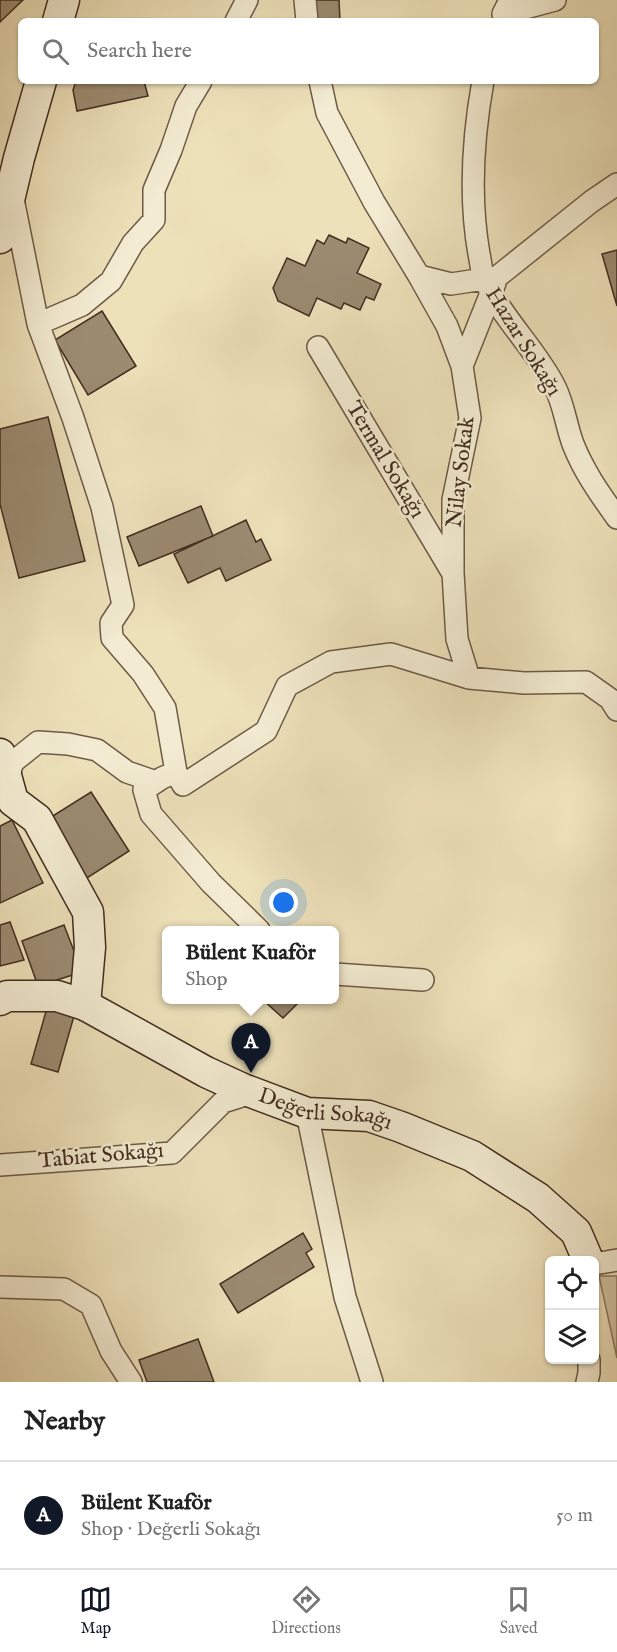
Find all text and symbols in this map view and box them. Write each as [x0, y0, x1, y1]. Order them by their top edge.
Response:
search box [18, 18, 599, 84]
icon: search [39, 35, 72, 68]
text: Search here [87, 37, 192, 65]
street label: Hazar Sokağı [479, 282, 568, 402]
street label: Termal Sokağı [339, 396, 431, 524]
street label: Nilay Sokak [440, 415, 482, 529]
your location [269, 888, 298, 917]
popup [162, 926, 339, 1004]
text: Bülent Kuaför [185, 939, 316, 967]
text: Shop [185, 967, 228, 992]
pin: A [232, 1024, 270, 1073]
street label: Değerli Sokağı [254, 1082, 396, 1137]
street label: Tabiat Sokağı [37, 1137, 165, 1175]
map controls [545, 1256, 599, 1364]
button: locate [545, 1256, 599, 1310]
button: layers [545, 1310, 599, 1364]
text: Nearby [24, 1405, 105, 1438]
text: Bülent Kuaför [81, 1489, 211, 1517]
text: A [37, 1503, 50, 1528]
text: 50 m [556, 1503, 593, 1528]
text: Shop · Değerli Sokağı [81, 1517, 261, 1542]
tab: Map [79, 1583, 112, 1639]
tab: Directions [271, 1583, 341, 1639]
tab: Saved [500, 1583, 538, 1639]

